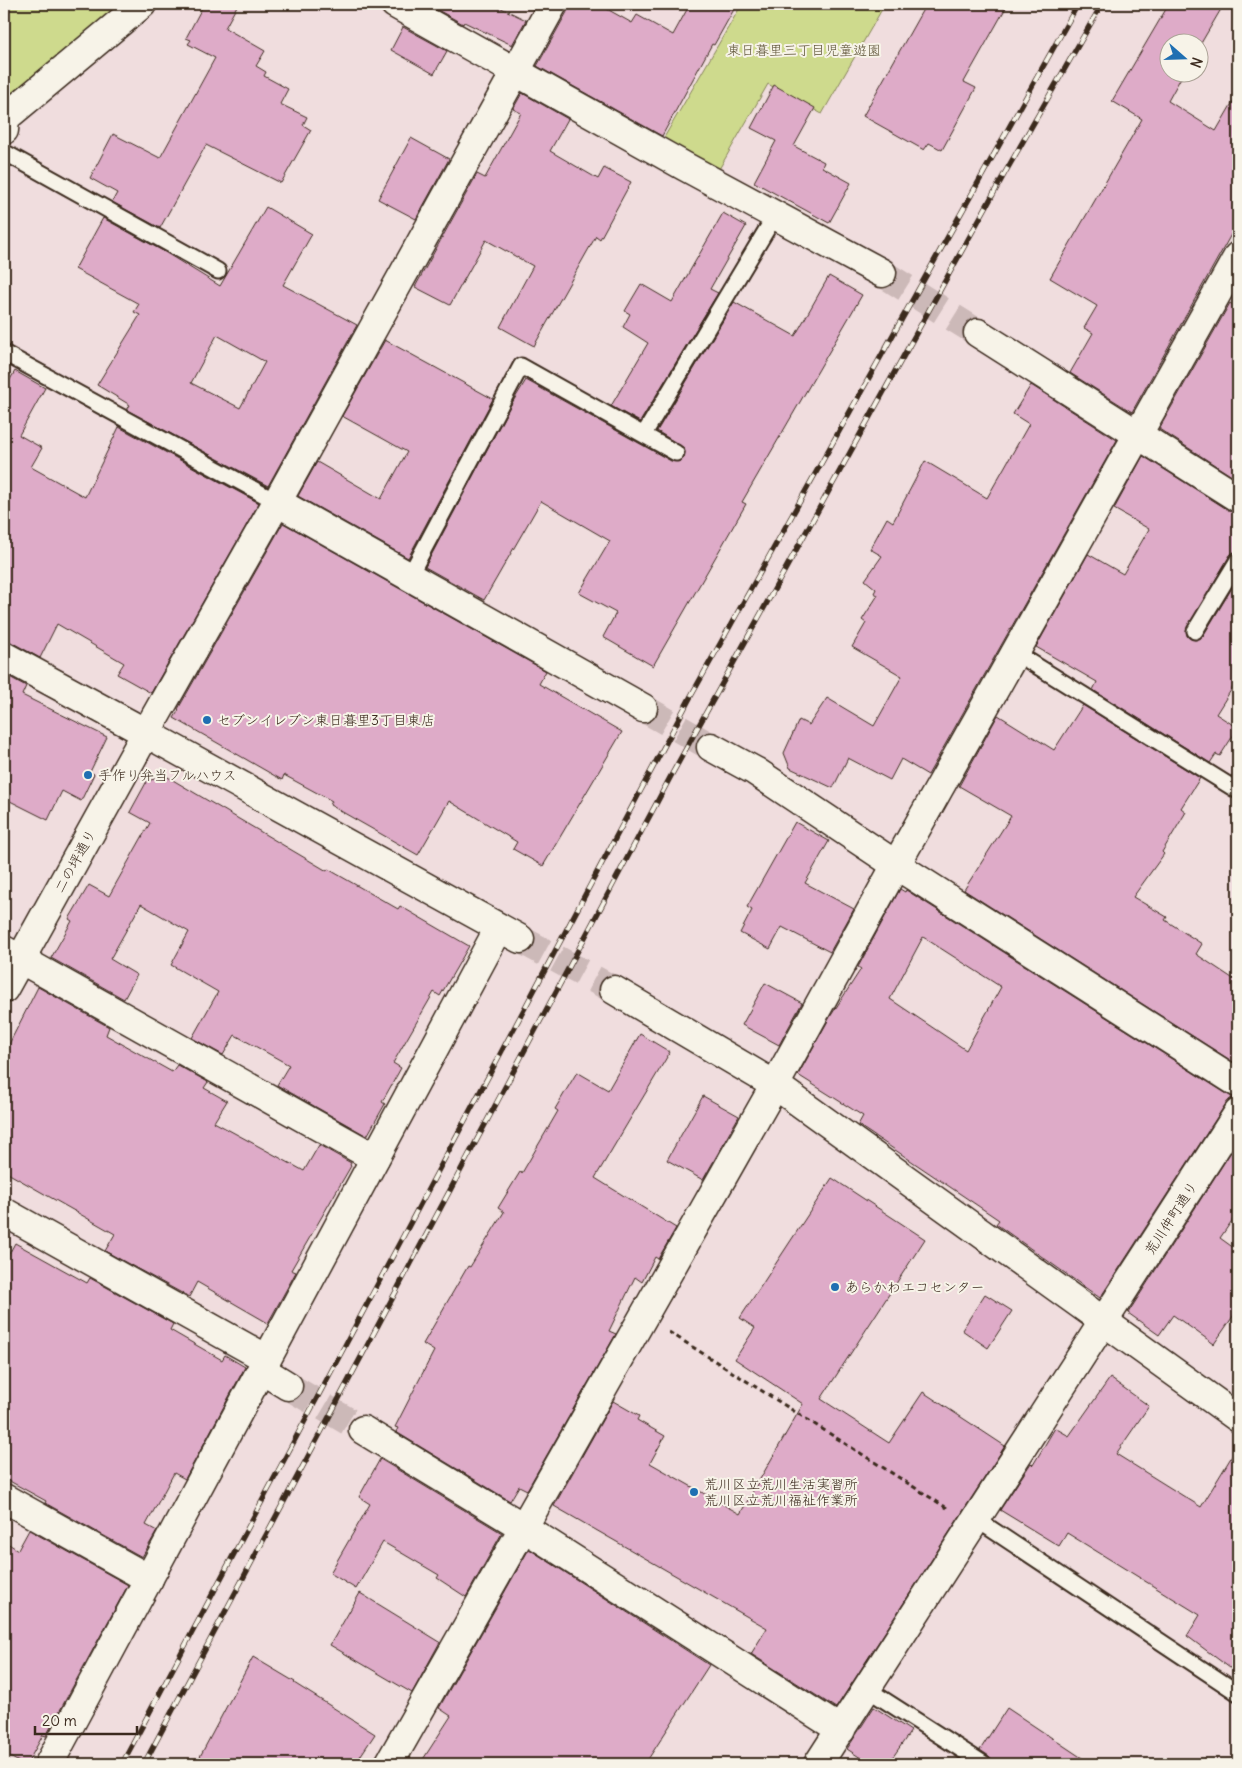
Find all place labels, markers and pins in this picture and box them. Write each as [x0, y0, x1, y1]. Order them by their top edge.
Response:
place label: セブンイレブン東日暮里3丁目東店 [217, 711, 435, 729]
marker: セブンイレブン東日暮里3丁目東店 [201, 714, 213, 726]
place label: 手作り弁当フルハウス [98, 766, 237, 784]
marker: 手作り弁当フルハウス [82, 769, 94, 781]
place label: あらかわエコセンター [845, 1278, 984, 1296]
marker: あらかわエコセンター [829, 1281, 841, 1293]
place label: 荒川区立荒川生活実習所 荒川区立荒川福祉作業所 [704, 1475, 858, 1509]
marker: 荒川区立荒川生活実習所 荒川区立荒川福祉作業所 [688, 1486, 700, 1498]

